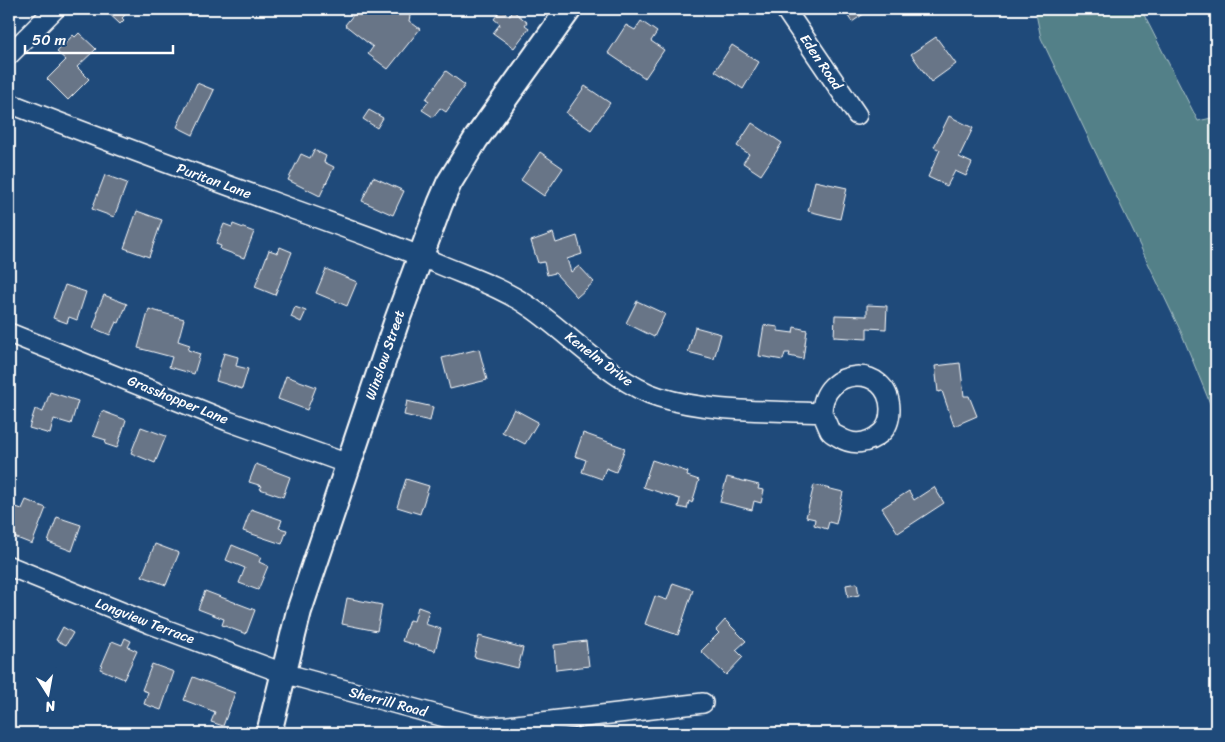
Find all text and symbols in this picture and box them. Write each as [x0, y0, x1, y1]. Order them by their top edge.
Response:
scale bar [25, 22, 172, 54]
text: 50 m [32, 27, 67, 53]
street label: Eden Road [793, 29, 850, 97]
street label: Puritan Lane [173, 156, 255, 206]
street label: Winslow Street [358, 307, 412, 403]
street label: Kenelm Drive [559, 325, 639, 393]
street label: Grasshopper Lane [124, 368, 232, 432]
street label: Longview Terrace [92, 591, 199, 652]
north arrow [22, 670, 72, 720]
street label: Sherrill Road [346, 680, 431, 725]
text: N [43, 693, 59, 720]

